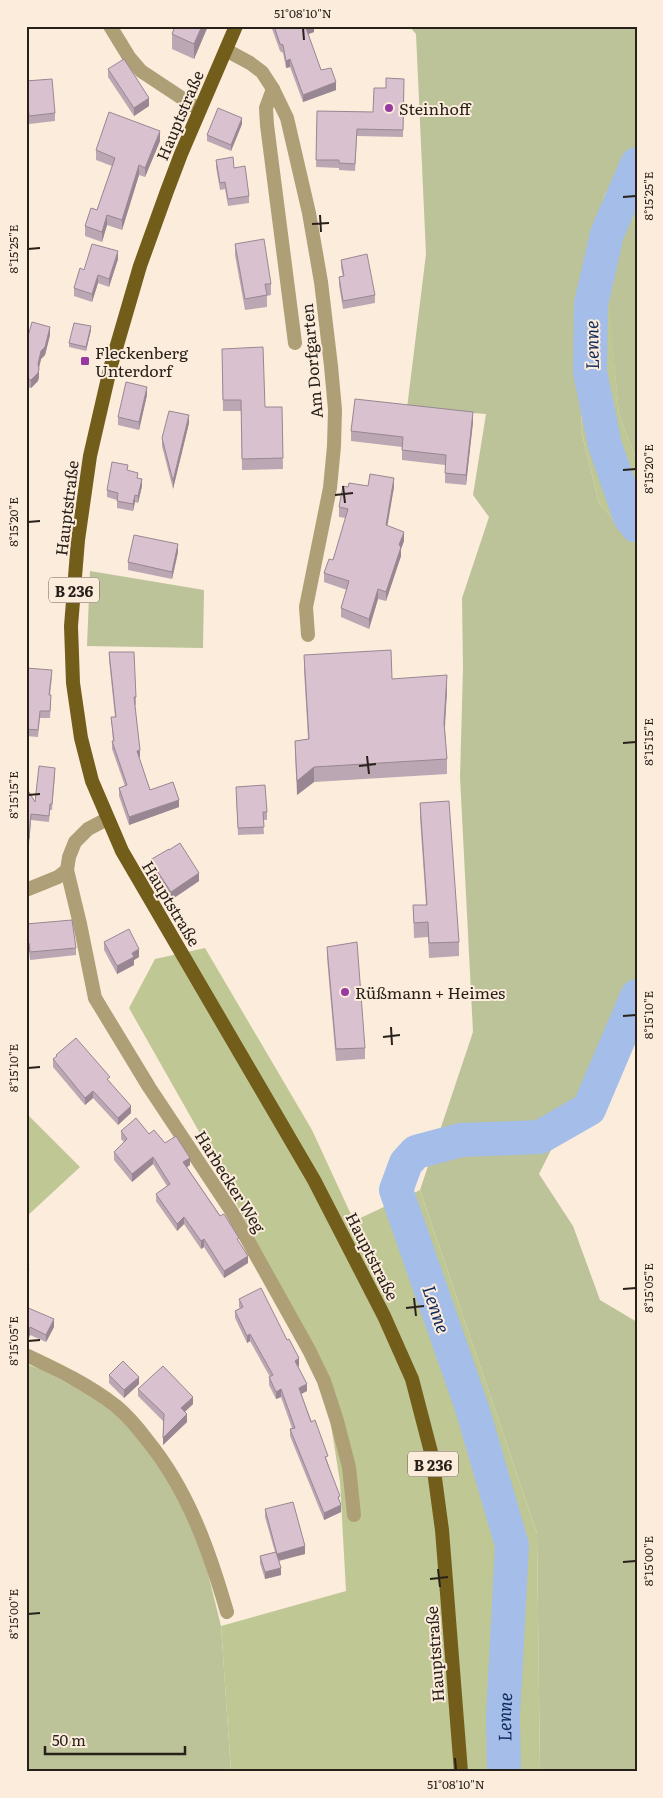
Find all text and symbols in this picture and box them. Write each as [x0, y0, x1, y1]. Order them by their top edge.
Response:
text: 51°08'10"N [274, 4, 332, 22]
street label: Hauptstraße [149, 66, 209, 164]
place label: Steinhoff [399, 96, 472, 120]
marker: Steinhoff [383, 102, 395, 114]
text: 8°15'25"E [639, 171, 657, 220]
text: 8°15'25"E [4, 224, 22, 273]
street label: Am Dorfgarten [294, 302, 328, 419]
water label: Lenne [577, 320, 605, 370]
place label: Fleckenberg Unterdorf [95, 340, 188, 382]
marker: Fleckenberg Unterdorf [79, 355, 91, 367]
text: 8°15'20"E [639, 444, 657, 494]
street label: Hauptstraße [48, 459, 84, 557]
text: 8°15'20"E [4, 497, 22, 547]
road number: B 236 [49, 578, 99, 602]
text: 8°15'15"E [639, 718, 657, 766]
text: 8°15'15"E [4, 771, 22, 819]
street label: Hauptstraße [137, 856, 207, 950]
place label: Rüßmann + Heimes [355, 980, 505, 1004]
marker: Rüßmann + Heimes [339, 986, 351, 998]
text: 8°15'10"E [639, 990, 657, 1039]
text: 8°15'10"E [4, 1043, 22, 1092]
street label: Harbecker Weg [190, 1125, 272, 1237]
street label: Hauptstraße [340, 1208, 406, 1304]
text: 8°15'05"E [639, 1263, 657, 1313]
water label: Lenne [416, 1281, 458, 1337]
text: 8°15'05"E [4, 1316, 22, 1366]
road number: B 236 [408, 1452, 458, 1476]
text: 8°15'00"E [639, 1535, 657, 1586]
text: 8°15'00"E [4, 1588, 22, 1639]
street label: Hauptstraße [419, 1605, 449, 1703]
water label: Lenne [489, 1692, 518, 1742]
scale bar [45, 1723, 185, 1755]
text: 50 m [52, 1728, 86, 1751]
text: 51°08'10"N [427, 1775, 485, 1793]

